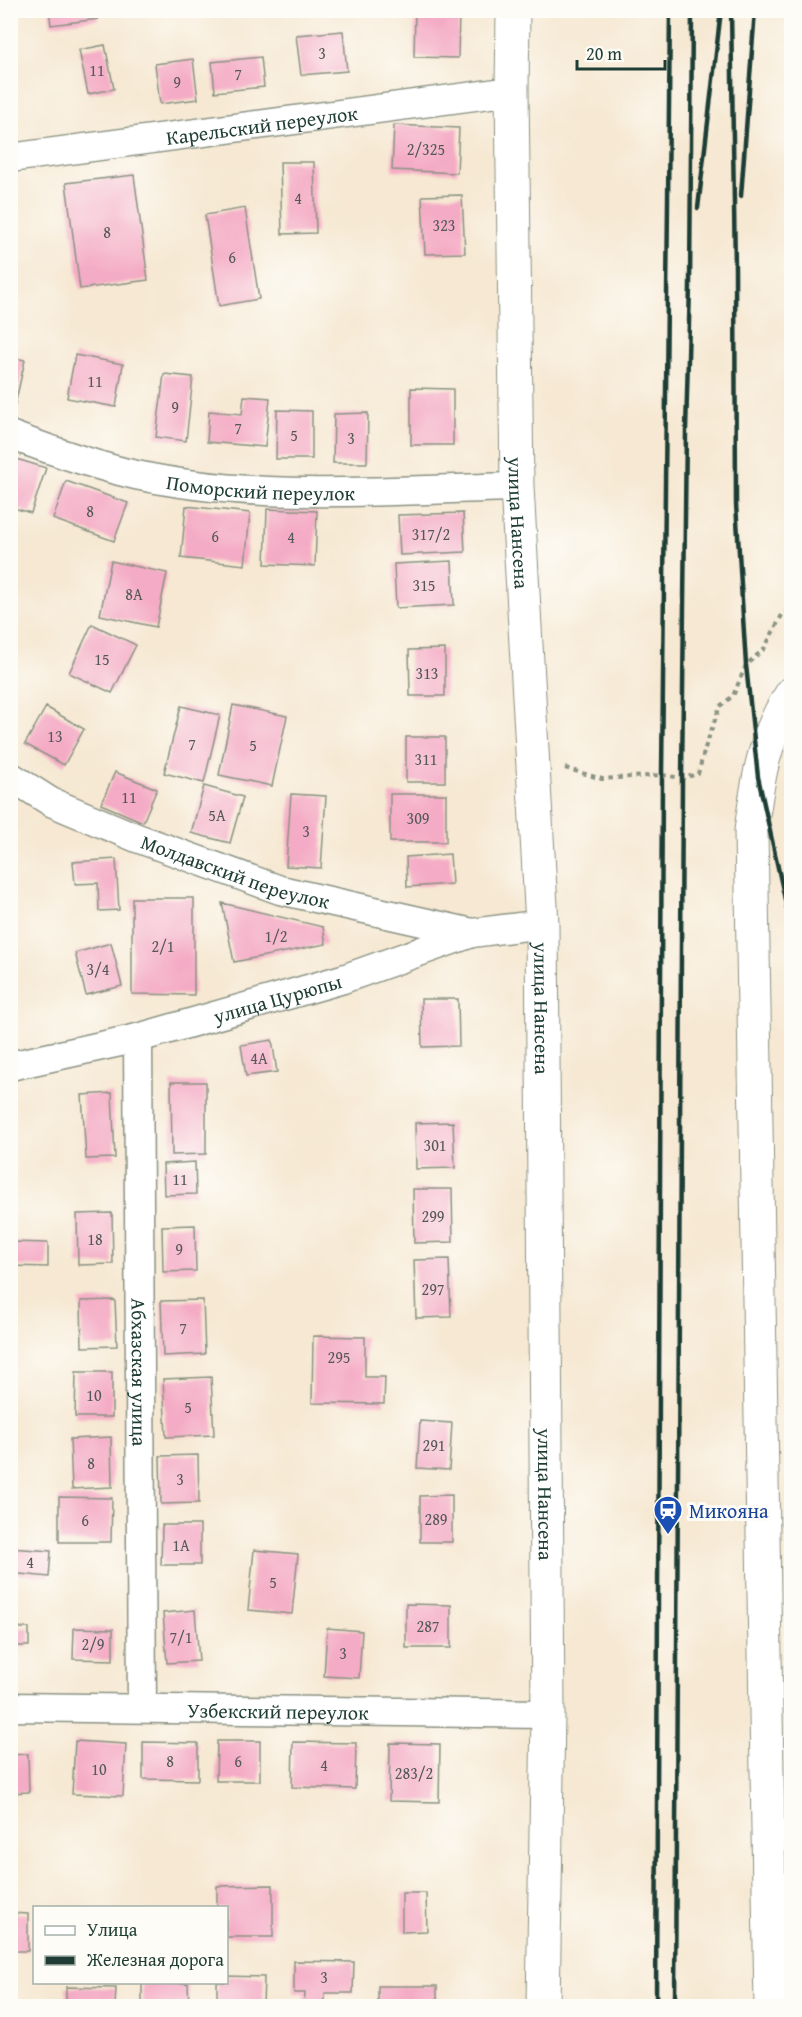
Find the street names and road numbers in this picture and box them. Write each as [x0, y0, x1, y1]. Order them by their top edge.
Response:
street label: Карельский переулок [164, 97, 360, 152]
street label: улица Нансена [502, 456, 537, 590]
street label: Поморский переулок [165, 467, 356, 507]
street label: Молдавский переулок [137, 826, 333, 915]
street label: улица Нансена [528, 941, 558, 1075]
street label: улица Цурюпы [209, 966, 345, 1030]
street label: Абхазская улица [125, 1298, 155, 1447]
street label: улица Нансена [531, 1427, 561, 1561]
street label: Узбекский переулок [187, 1695, 369, 1726]

